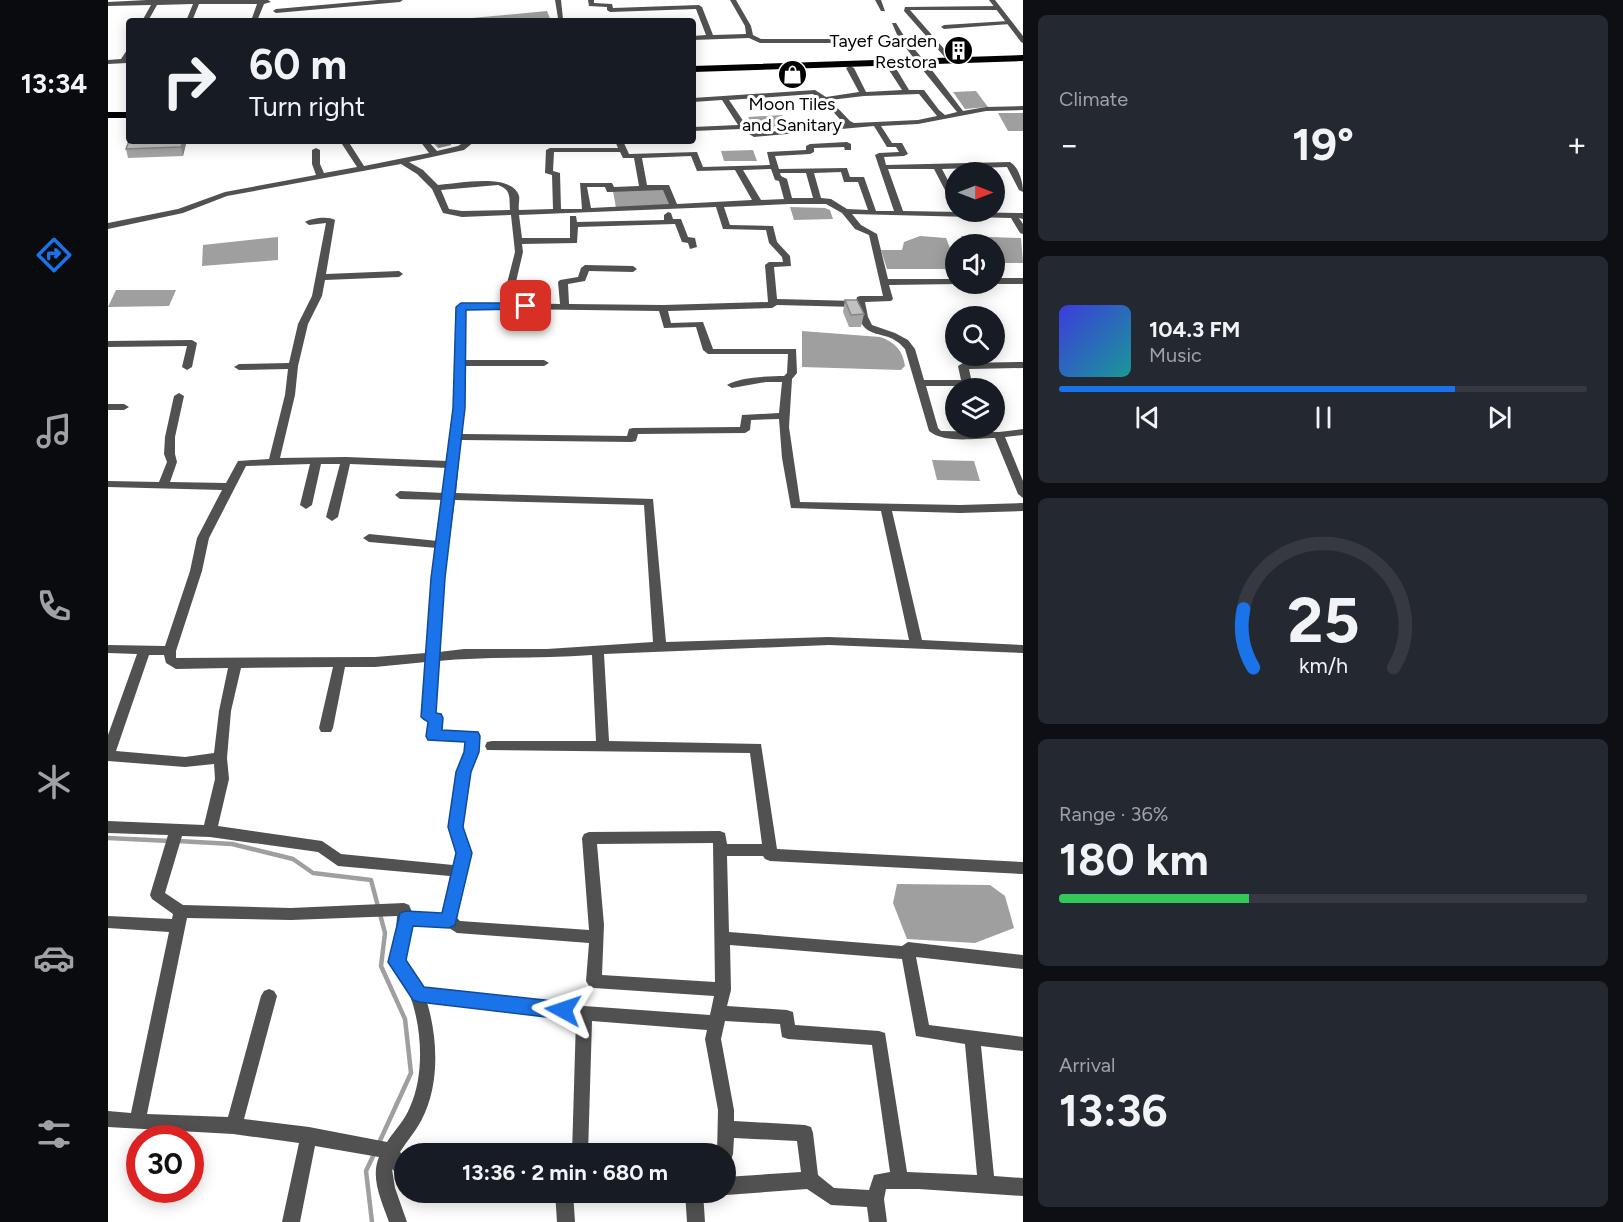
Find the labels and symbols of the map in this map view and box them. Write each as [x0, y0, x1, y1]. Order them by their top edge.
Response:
place label: Tayef Garden Restora [830, 30, 937, 73]
building icon: Tayef Garden Restora [942, 35, 974, 67]
shop icon: Moon Tiles and Sanitary [776, 59, 808, 91]
place label: Moon Tiles and Sanitary [742, 93, 843, 136]
north arrow [945, 162, 1005, 222]
pin [500, 280, 551, 331]
position arrow [531, 978, 595, 1042]
speed limit sign: 30 [126, 1125, 204, 1203]

